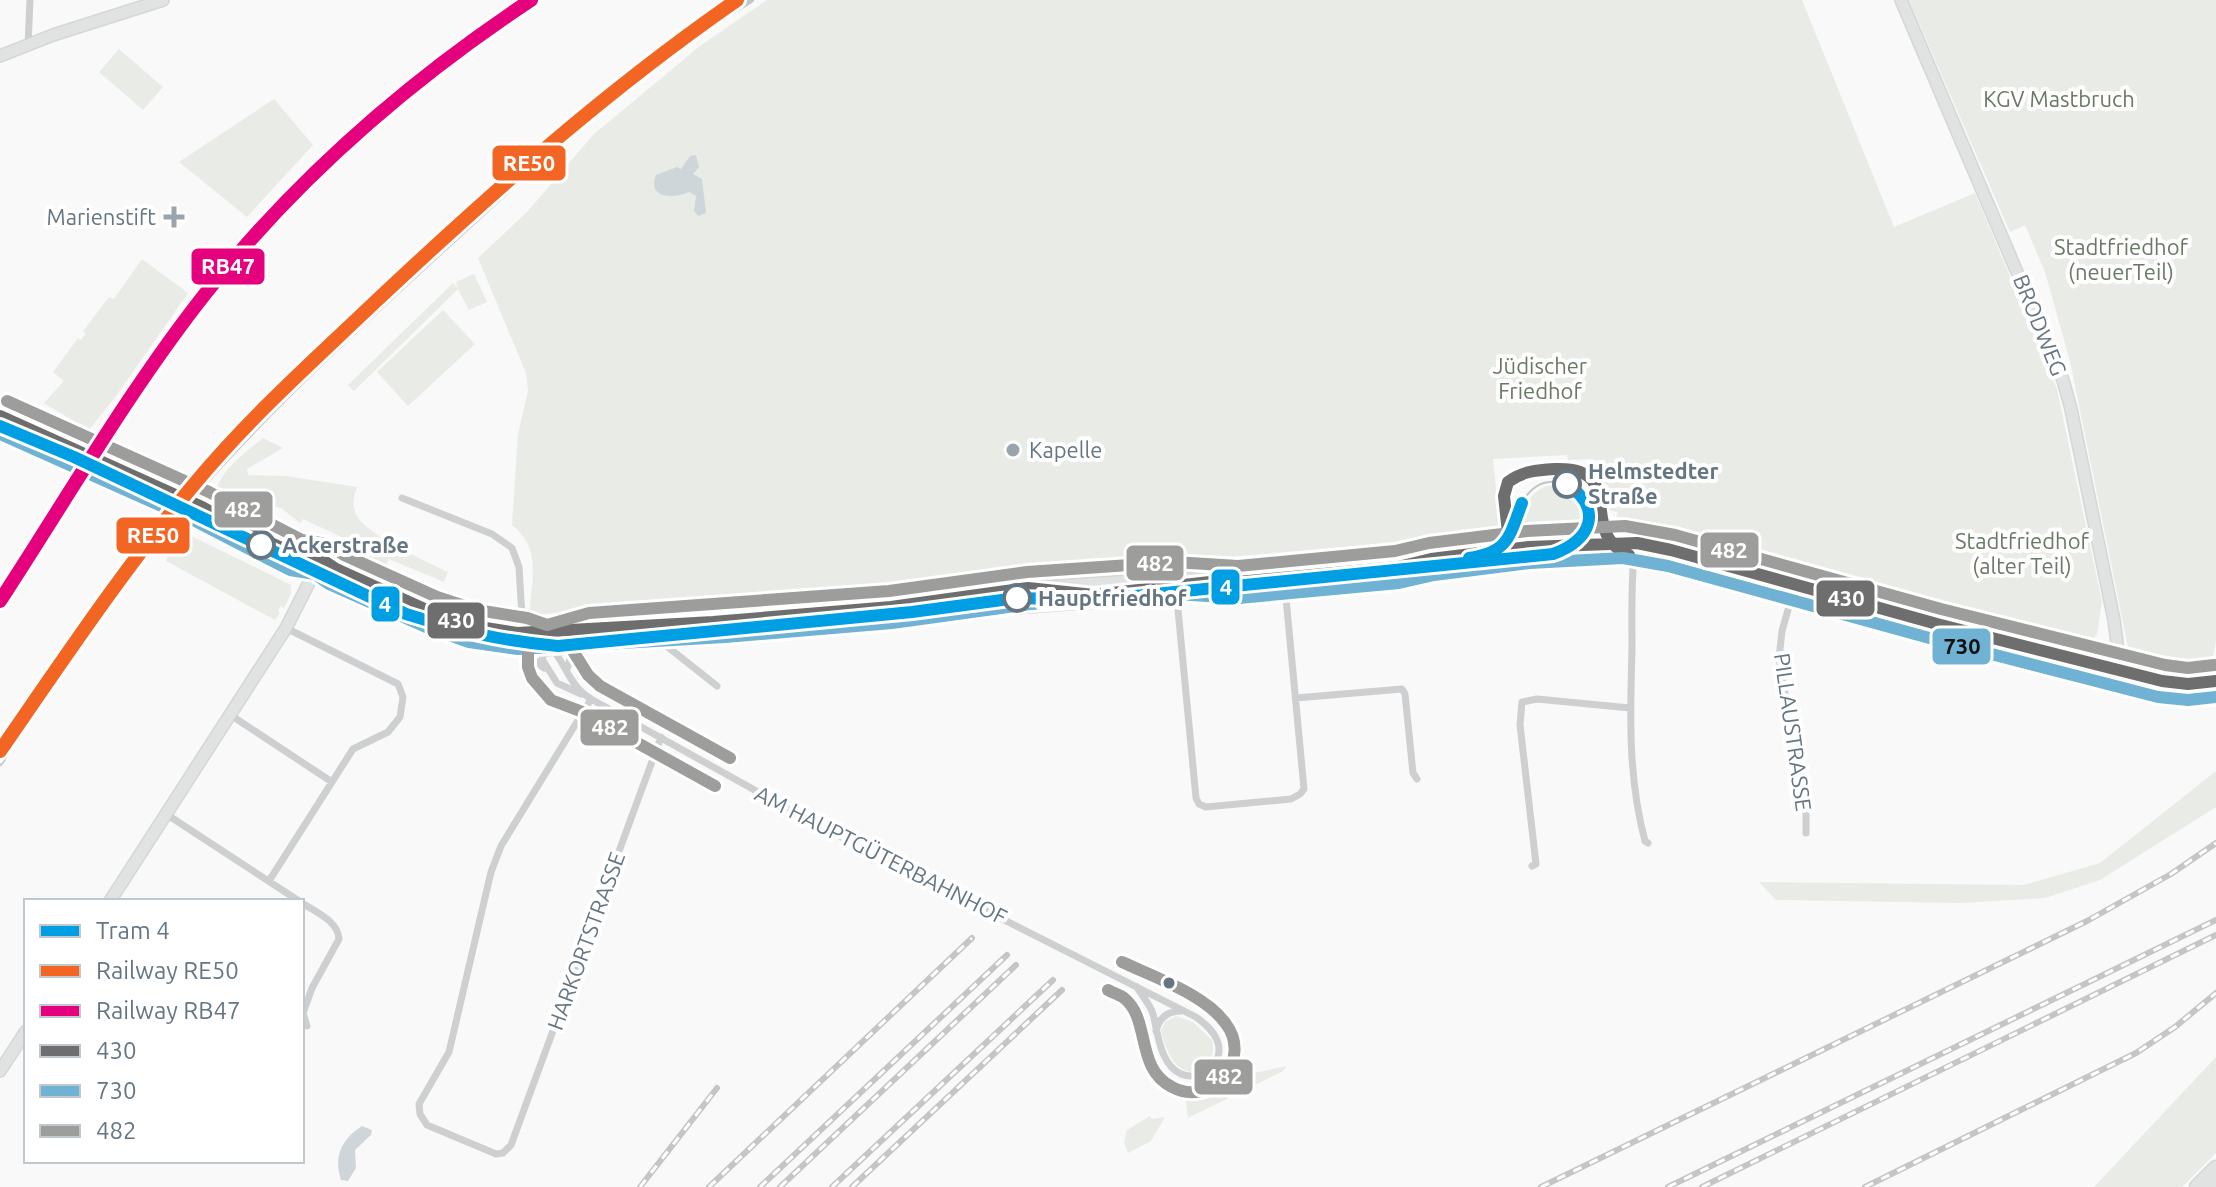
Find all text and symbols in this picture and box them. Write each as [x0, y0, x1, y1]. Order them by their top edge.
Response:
park label: KGV Mastbruch [1983, 86, 2135, 111]
line badge: RE50 [491, 144, 567, 182]
text: RE50 [503, 150, 555, 175]
place label: Marienstift [47, 204, 156, 229]
marker: Marienstift [163, 206, 185, 228]
park label: Stadtfriedhof (neuerTeil) [2054, 234, 2189, 285]
line badge: RB47 [190, 247, 266, 286]
text: RB47 [201, 253, 255, 278]
street label: BRODWEG [2009, 271, 2072, 379]
park label: Jüdischer Friedhof [1493, 353, 1588, 403]
place label: Kapelle [1029, 437, 1102, 462]
marker: Kapelle [1004, 441, 1022, 459]
place label: Helmstedter Straße [1588, 458, 1718, 508]
marker: Helmstedter Straße [1553, 470, 1581, 498]
line badge: 482 [213, 490, 274, 529]
text: 482 [224, 496, 262, 521]
line badge: RE50 [115, 516, 191, 555]
text: RE50 [127, 522, 179, 547]
park label: Stadtfriedhof (alter Teil) [1955, 528, 2090, 579]
marker: Ackerstraße [247, 531, 275, 559]
line badge: 482 [1699, 531, 1760, 569]
place label: Ackerstraße [282, 532, 409, 557]
text: 482 [1710, 537, 1748, 562]
line badge: 482 [1125, 544, 1185, 582]
text: 482 [1136, 550, 1174, 575]
line badge: 4 [1210, 568, 1241, 606]
text: 4 [1220, 574, 1232, 599]
line badge: 430 [1815, 579, 1876, 618]
marker: Hauptfriedhof [1003, 584, 1031, 612]
line badge: 4 [370, 585, 401, 623]
place label: Hauptfriedhof [1038, 585, 1188, 610]
text: 430 [1827, 585, 1865, 610]
text: 4 [379, 591, 391, 616]
line badge: 430 [426, 601, 486, 640]
text: 430 [437, 607, 475, 632]
line badge: 730 [1931, 627, 1992, 666]
text: 730 [1943, 633, 1981, 658]
street label: PILLAUSTRASSE [1770, 651, 1817, 812]
line badge: 482 [579, 708, 640, 747]
text: 482 [591, 714, 629, 739]
street label: AM HAUPTGÜTERBAHNHOF [751, 780, 1011, 929]
street label: HARKORTSTRASSE [542, 849, 629, 1033]
legend [24, 899, 304, 1163]
text: Tram 4 [96, 917, 170, 944]
text: Railway RE50 [96, 957, 239, 984]
unlabelled marker [1161, 975, 1177, 991]
text: Railway RB47 [96, 997, 241, 1024]
text: 430 [96, 1037, 137, 1064]
line badge: 482 [1193, 1058, 1254, 1096]
text: 482 [1205, 1063, 1243, 1088]
text: 730 [96, 1077, 137, 1104]
text: 482 [96, 1117, 137, 1144]

